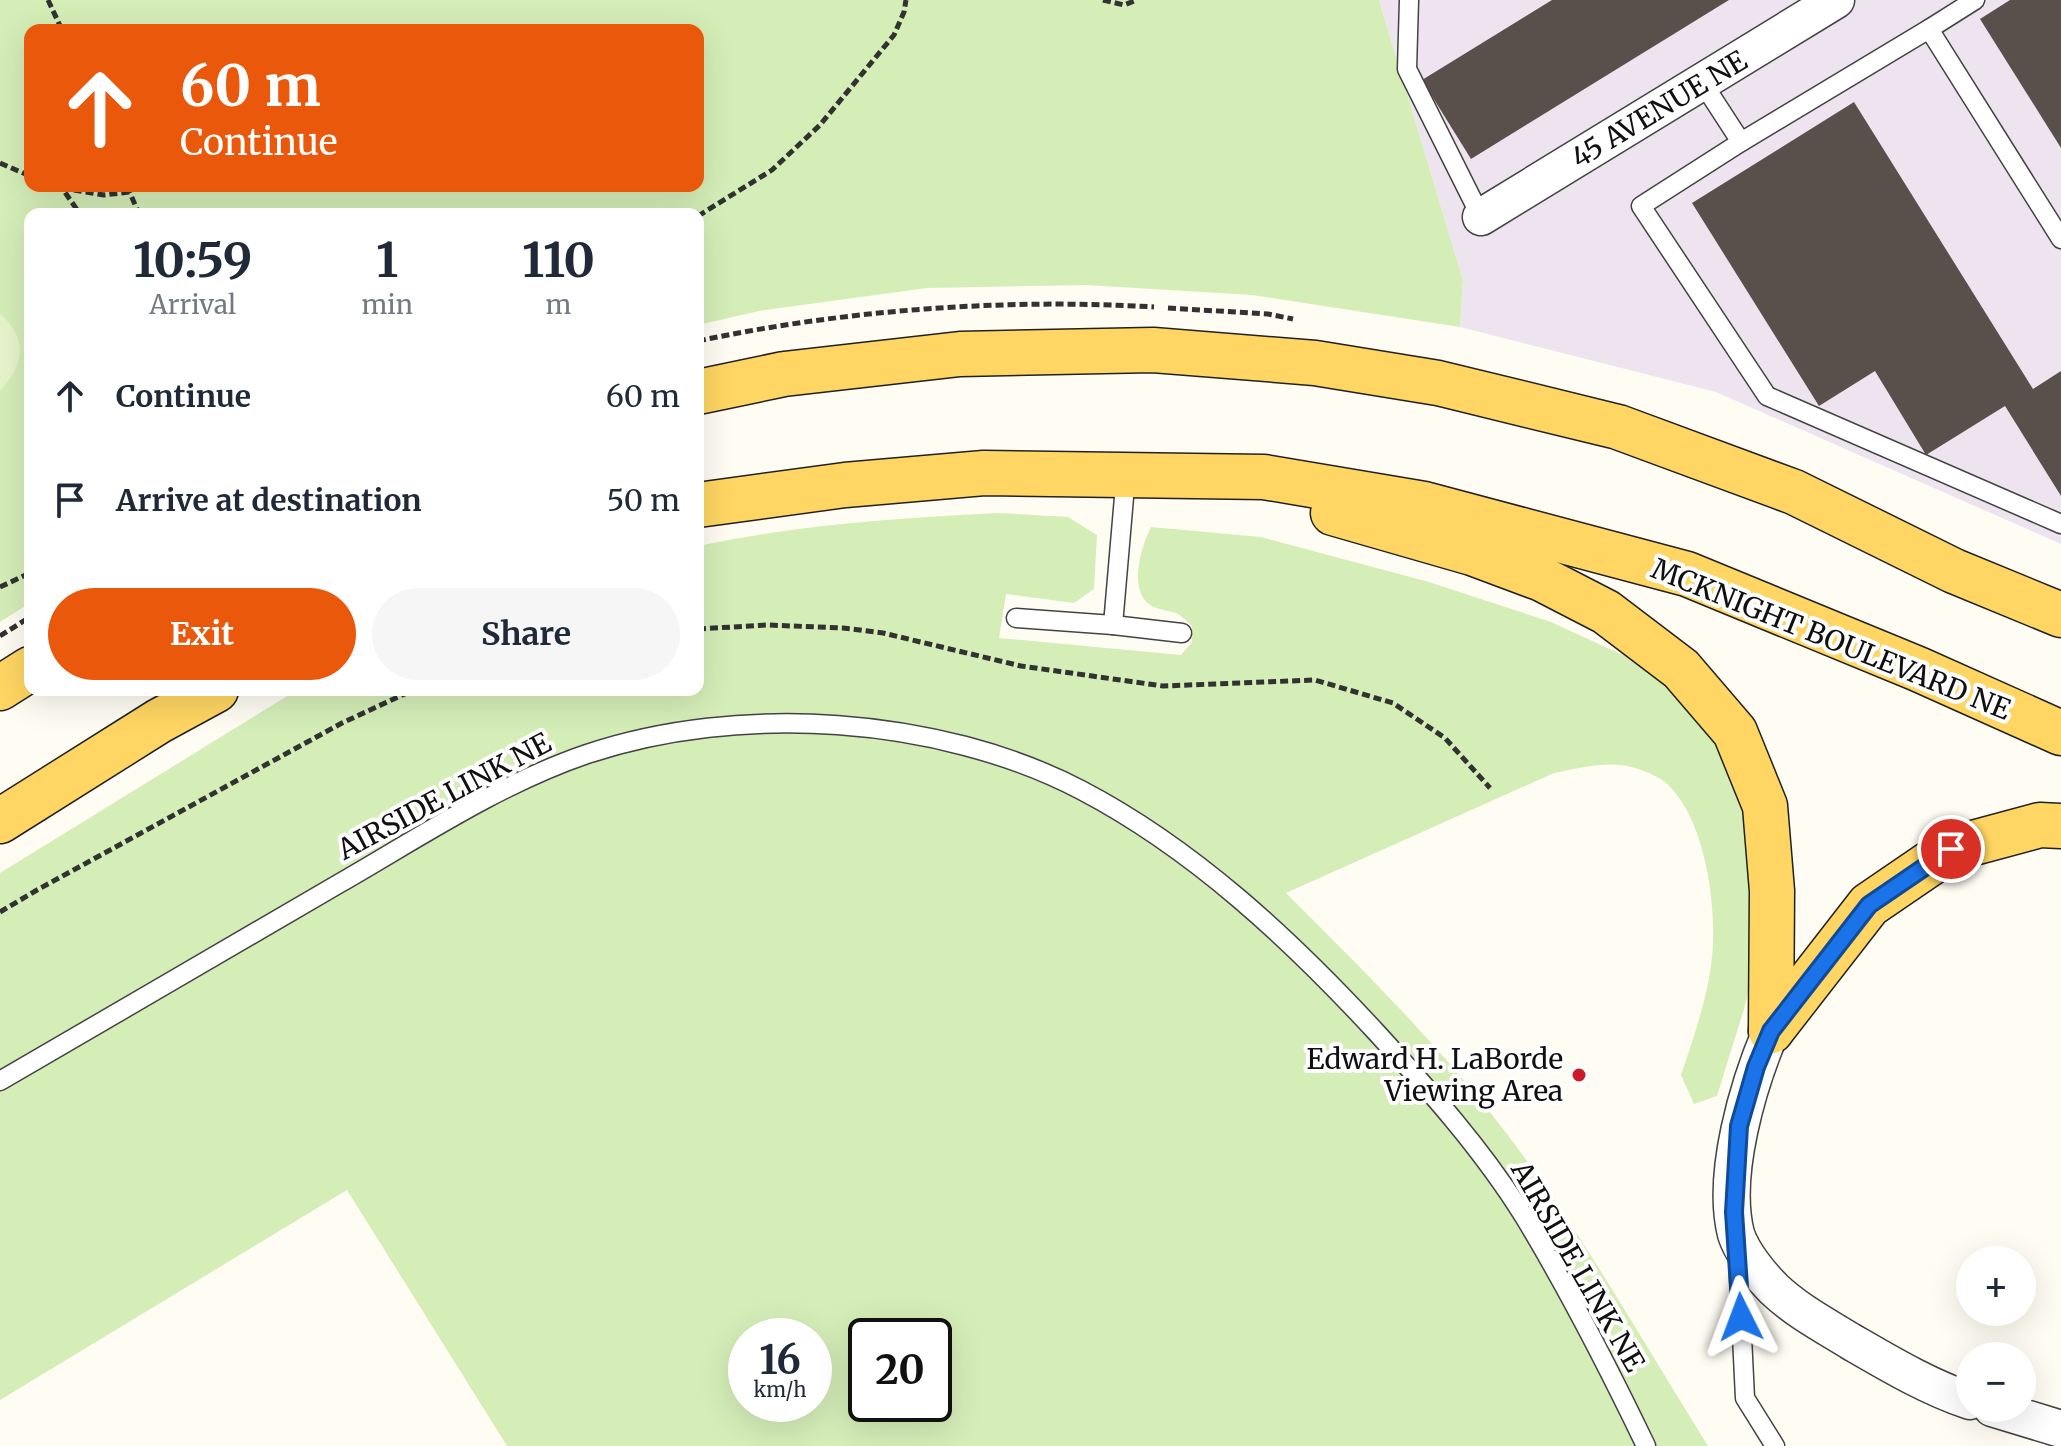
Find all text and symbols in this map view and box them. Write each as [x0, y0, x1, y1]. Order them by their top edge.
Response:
street label: 45 AVENUE NE [1565, 42, 1754, 176]
text: 60 m [180, 51, 321, 121]
icon: ahead [48, 56, 152, 160]
text: Continue [180, 120, 338, 165]
text: 10:59 [133, 230, 252, 290]
text: 1 [376, 230, 398, 290]
text: 110 [522, 230, 595, 290]
text: Arrival [149, 288, 236, 321]
text: min [361, 288, 413, 321]
text: m [546, 288, 571, 321]
icon: ahead [48, 374, 92, 418]
text: Continue [116, 377, 251, 415]
text: 60 m [606, 377, 680, 415]
icon: arrive [48, 478, 92, 522]
text: Arrive at destination [116, 481, 422, 519]
text: 50 m [607, 481, 680, 519]
street label: MCKNIGHT BOULEVARD NE [1646, 550, 2016, 728]
button: Exit [48, 588, 356, 680]
button: Share [372, 588, 680, 680]
street label: AIRSIDE LINK NE [330, 724, 557, 868]
pin [1917, 815, 1985, 883]
icon: arrive [1929, 827, 1973, 871]
place label: Edward H. LaBorde Viewing Area [1306, 1041, 1563, 1109]
marker: Edward H. LaBorde Viewing Area [1570, 1066, 1588, 1084]
street label: AIRSIDE LINK NE [1503, 1154, 1653, 1378]
map controls [1956, 1246, 2036, 1422]
button: + [1956, 1246, 2036, 1326]
position arrow [1699, 1275, 1783, 1359]
speed limit sign: 20 [848, 1318, 952, 1422]
text: 16 [759, 1335, 801, 1385]
button: − [1956, 1342, 2036, 1422]
text: km/h [754, 1377, 806, 1402]

